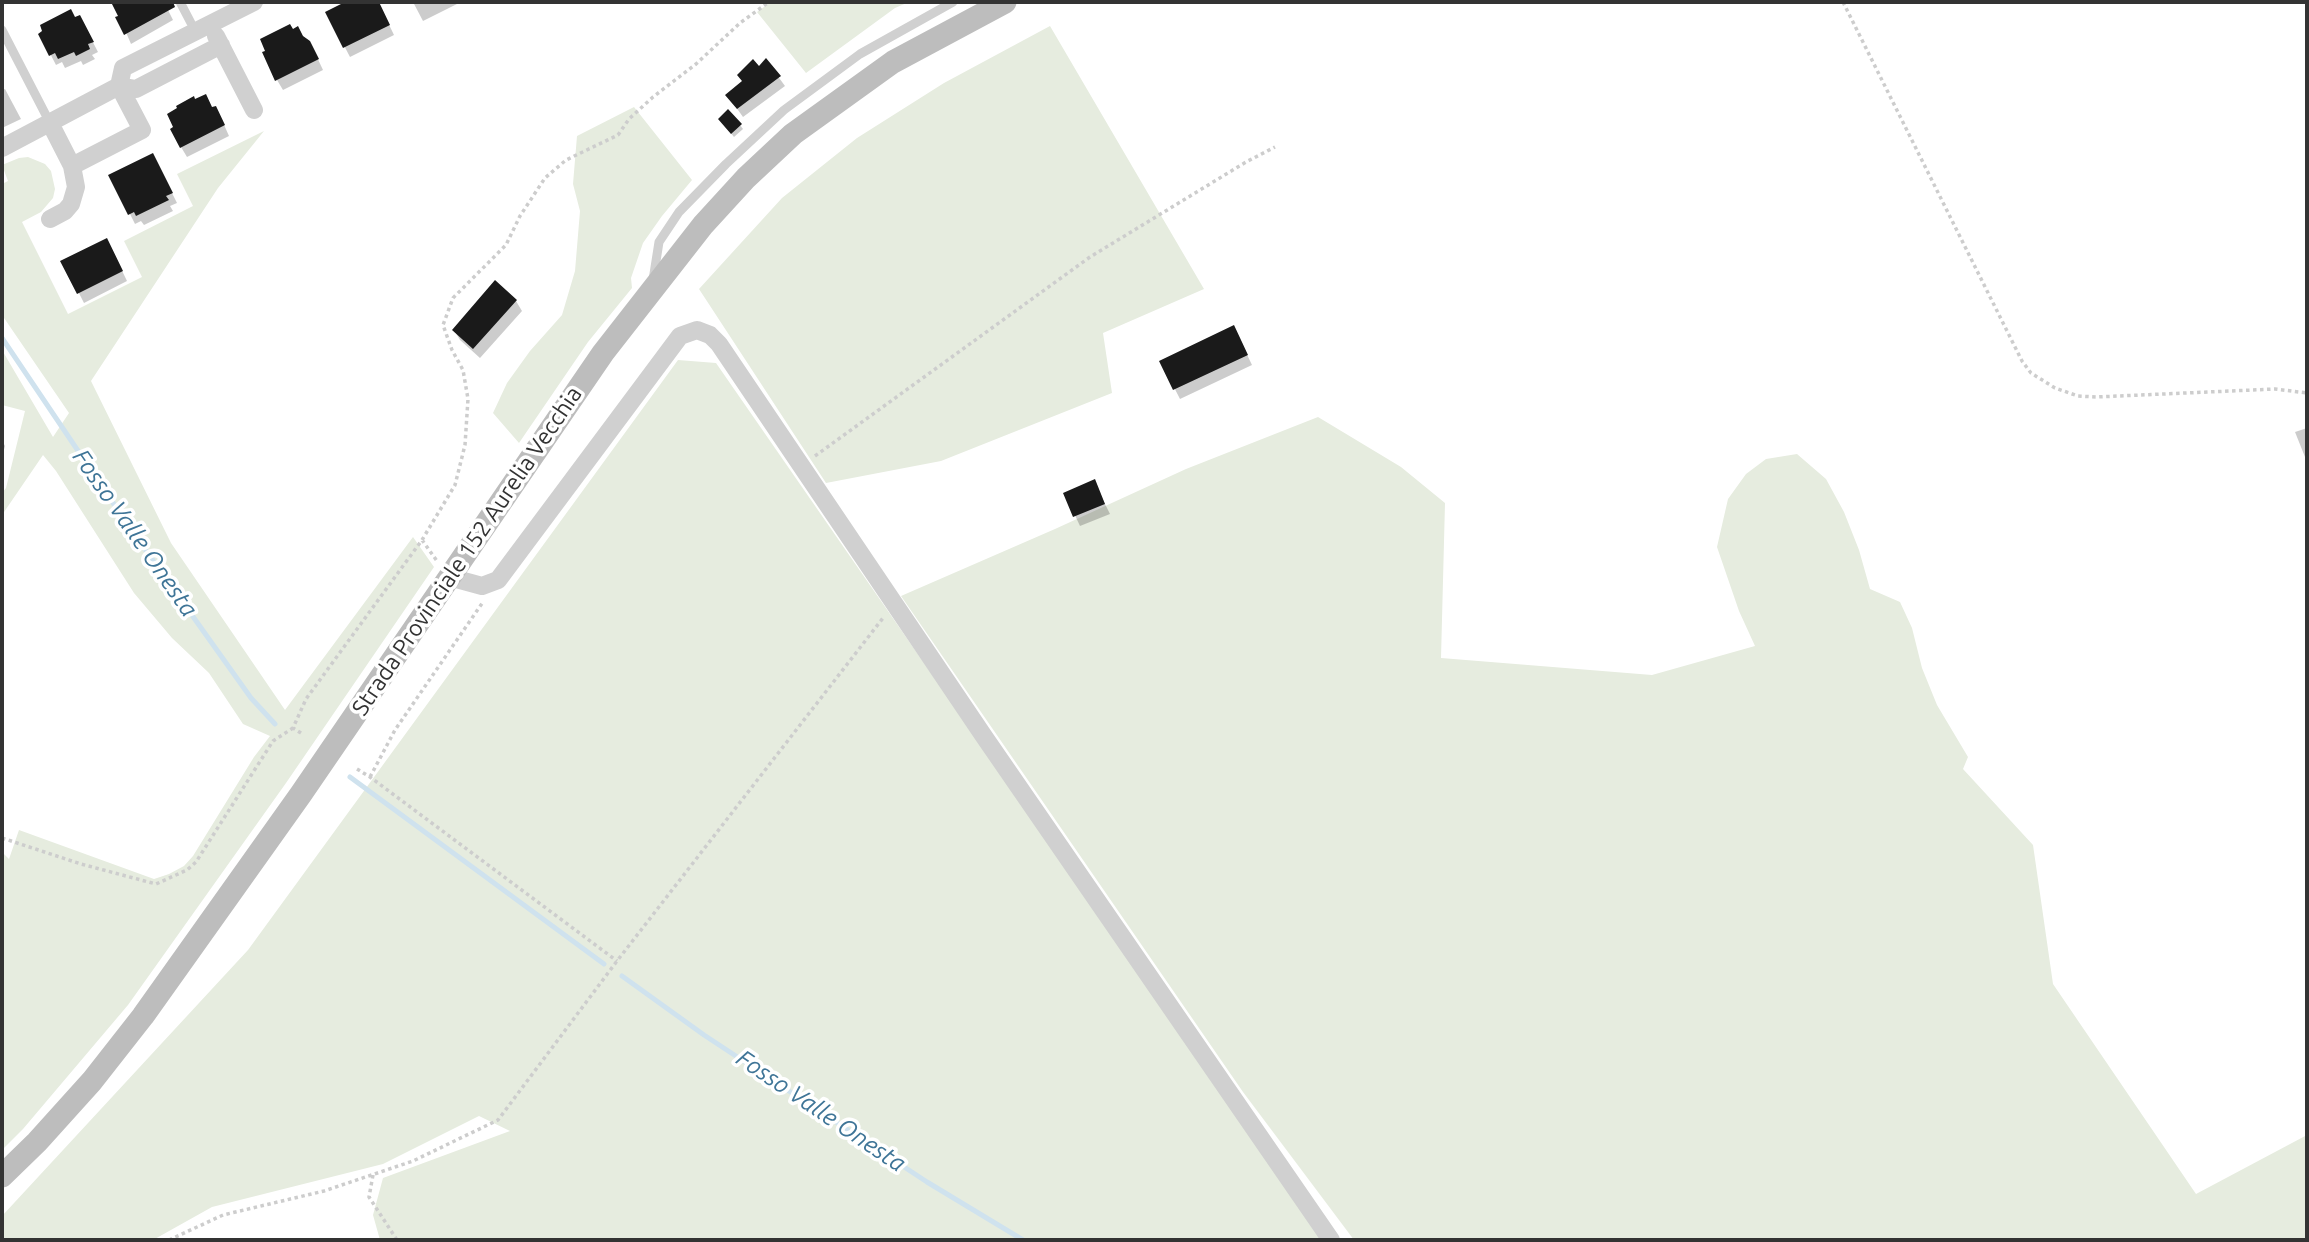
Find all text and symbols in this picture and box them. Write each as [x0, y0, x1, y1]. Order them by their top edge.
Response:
street label: Strada Provinciale 152 Aurelia Vecchia [346, 381, 588, 721]
water label: Fosso Valle Onesta [67, 444, 203, 622]
water label: Fosso Valle Onesta [731, 1044, 911, 1178]

